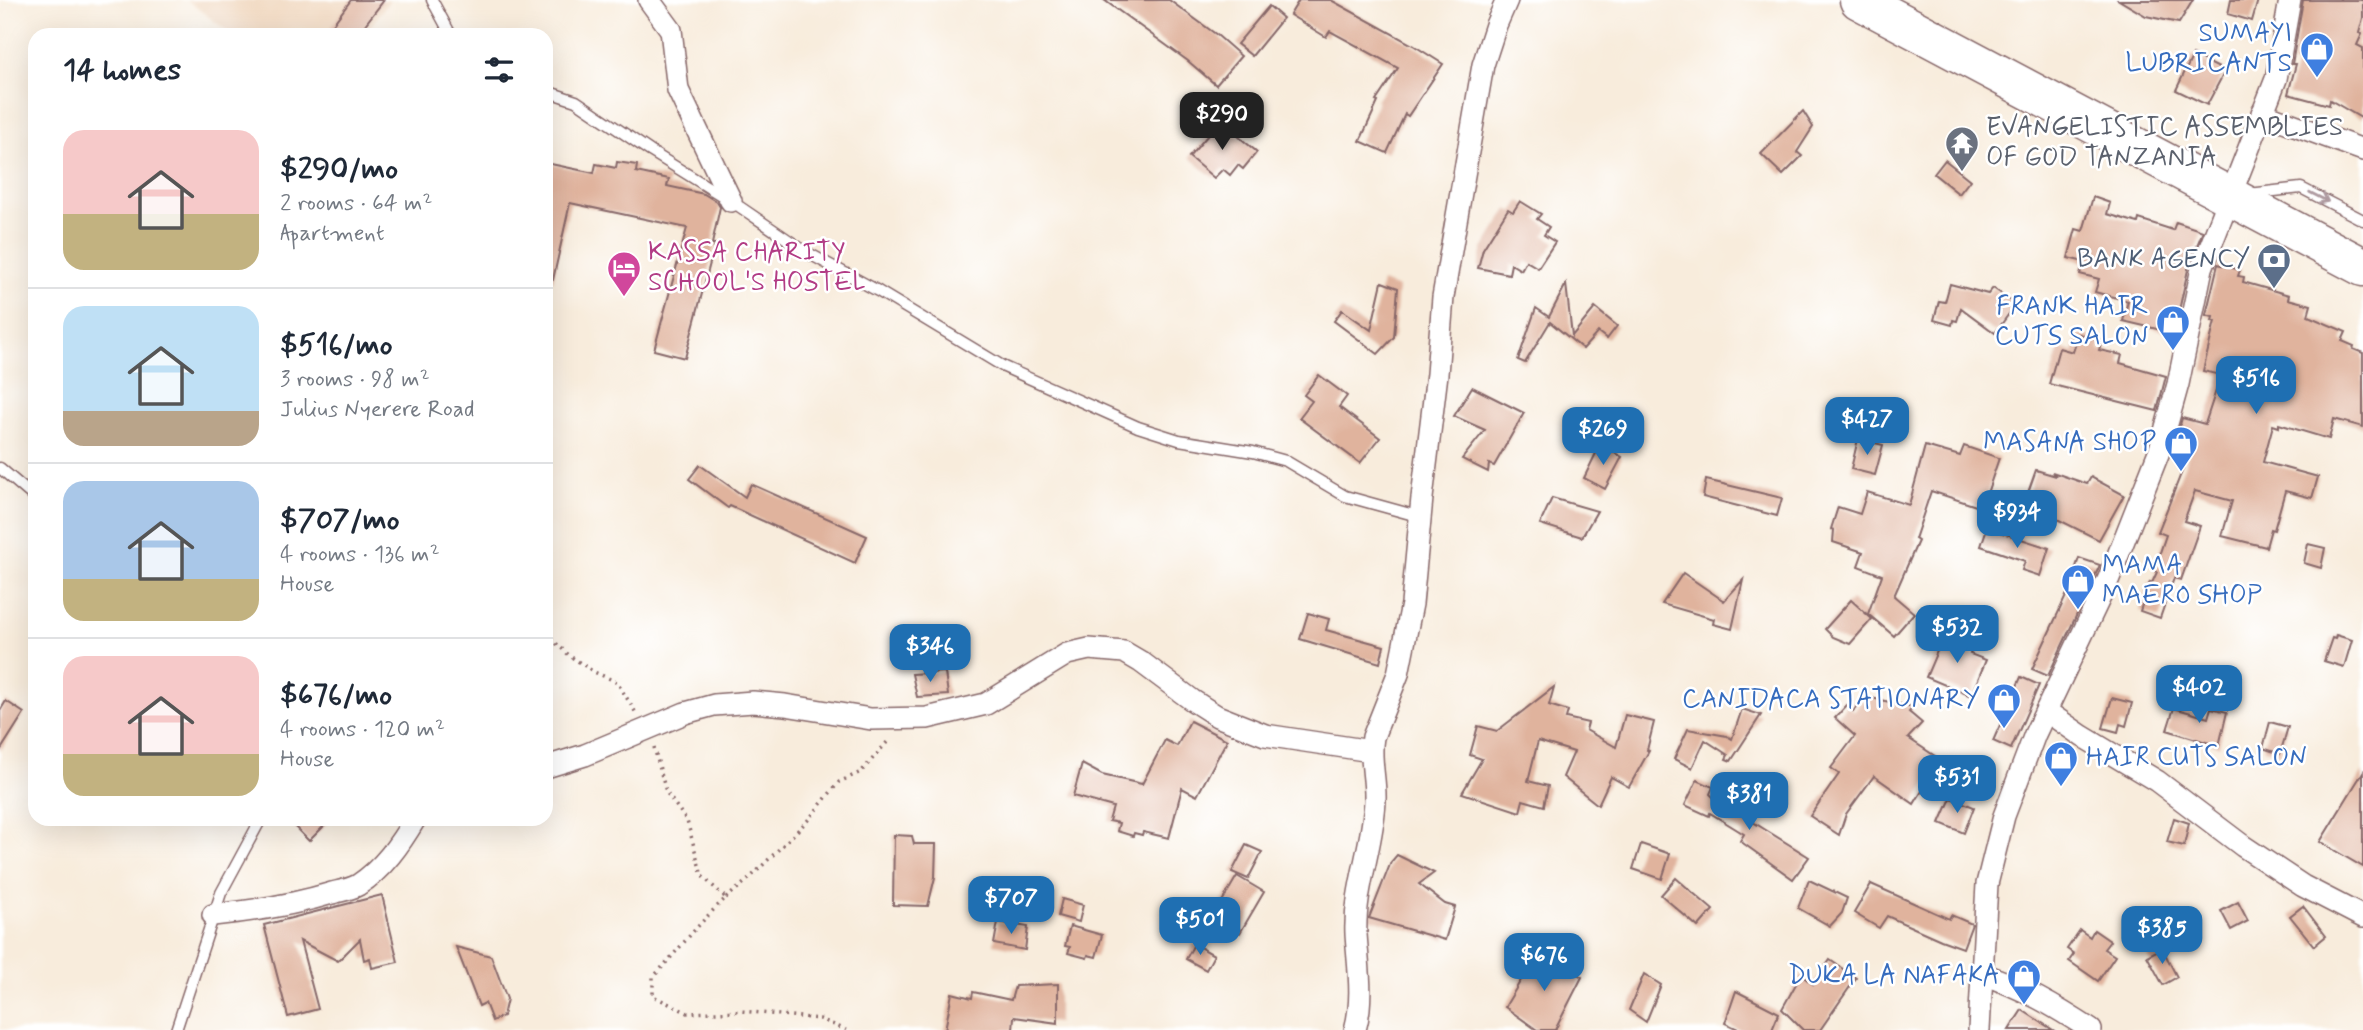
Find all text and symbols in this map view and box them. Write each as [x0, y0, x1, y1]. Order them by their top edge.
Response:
place label: SUMAYI LUBRICANTS [2125, 17, 2292, 81]
shop icon: SUMAYI LUBRICANTS [2298, 30, 2336, 79]
text: 14 homes [63, 51, 181, 90]
icon: filters [480, 51, 518, 89]
pin: $290 [1181, 92, 1263, 152]
text: $290 [1196, 100, 1248, 130]
place label: EVANGELISTIC ASSEMBLIES OF GOD TANZANIA [1986, 111, 2343, 175]
temple icon: EVANGELISTIC ASSEMBLIES OF GOD TANZANIA [1943, 124, 1981, 173]
text: $290/mo [280, 150, 398, 189]
icon: home [119, 158, 203, 242]
text: 2 rooms · 64 m² [280, 189, 432, 219]
one-way arrow [2308, 191, 2329, 205]
text: Apartment [280, 219, 385, 249]
place label: KASSA CHARITY SCHOOL'S HOSTEL [648, 236, 866, 300]
bank icon: BANK AGENCY [2255, 241, 2293, 290]
place label: BANK AGENCY [2077, 243, 2250, 277]
hotel icon: KASSA CHARITY SCHOOL'S HOSTEL [605, 249, 643, 298]
place label: FRANK HAIR CUTS SALON [1995, 290, 2148, 354]
shop icon: FRANK HAIR CUTS SALON [2154, 303, 2192, 352]
text: $516/mo [280, 326, 392, 365]
icon: home [119, 334, 203, 418]
pin: $516 [2215, 356, 2297, 416]
text: $516 [2232, 364, 2280, 394]
text: 3 rooms · 98 m² [280, 365, 430, 395]
text: Julius Nyerere Road [280, 395, 475, 425]
pin: $427 [1826, 398, 1908, 457]
text: $427 [1841, 405, 1893, 435]
pin: $269 [1562, 407, 1644, 467]
text: $269 [1578, 415, 1628, 445]
shop icon: MASANA SHOP [2162, 424, 2200, 473]
place label: MASANA SHOP [1983, 426, 2156, 460]
pin: $934 [1976, 490, 2058, 550]
text: $934 [1993, 498, 2041, 528]
text: $707/mo [280, 501, 400, 540]
icon: home [119, 509, 203, 593]
text: 4 rooms · 136 m² [280, 540, 440, 570]
place label: MAMA MAERO SHOP [2102, 549, 2262, 613]
shop icon: MAMA MAERO SHOP [2059, 562, 2097, 611]
text: House [280, 570, 334, 600]
pin: $532 [1916, 606, 1998, 665]
text: $532 [1932, 613, 1982, 643]
pin: $346 [889, 624, 971, 684]
text: $346 [906, 632, 954, 662]
pin: $402 [2158, 666, 2240, 725]
text: $402 [2172, 673, 2226, 703]
text: $676/mo [280, 676, 392, 715]
shop icon: CANIDACA STATIONARY [1985, 681, 2023, 730]
place label: CANIDACA STATIONARY [1682, 683, 1980, 717]
icon: home [119, 684, 203, 768]
text: 4 rooms · 120 m² [280, 715, 445, 745]
shop icon: HAIR CUTS SALON [2042, 739, 2080, 788]
place label: HAIR CUTS SALON [2086, 741, 2307, 775]
text: House [280, 745, 334, 775]
pin: $531 [1916, 756, 1998, 815]
text: $531 [1934, 763, 1980, 793]
pin: $381 [1708, 772, 1790, 832]
text: $381 [1726, 780, 1772, 810]
pin: $707 [970, 876, 1052, 936]
text: $707 [984, 884, 1038, 914]
pin: $501 [1159, 898, 1241, 957]
text: $501 [1175, 905, 1225, 935]
pin: $385 [2121, 906, 2203, 966]
text: $385 [2137, 914, 2187, 944]
pin: $676 [1503, 934, 1585, 993]
text: $676 [1520, 941, 1568, 971]
shop icon: DUKA LA NAFAKA [2005, 957, 2043, 1006]
place label: DUKA LA NAFAKA [1788, 959, 2000, 993]

